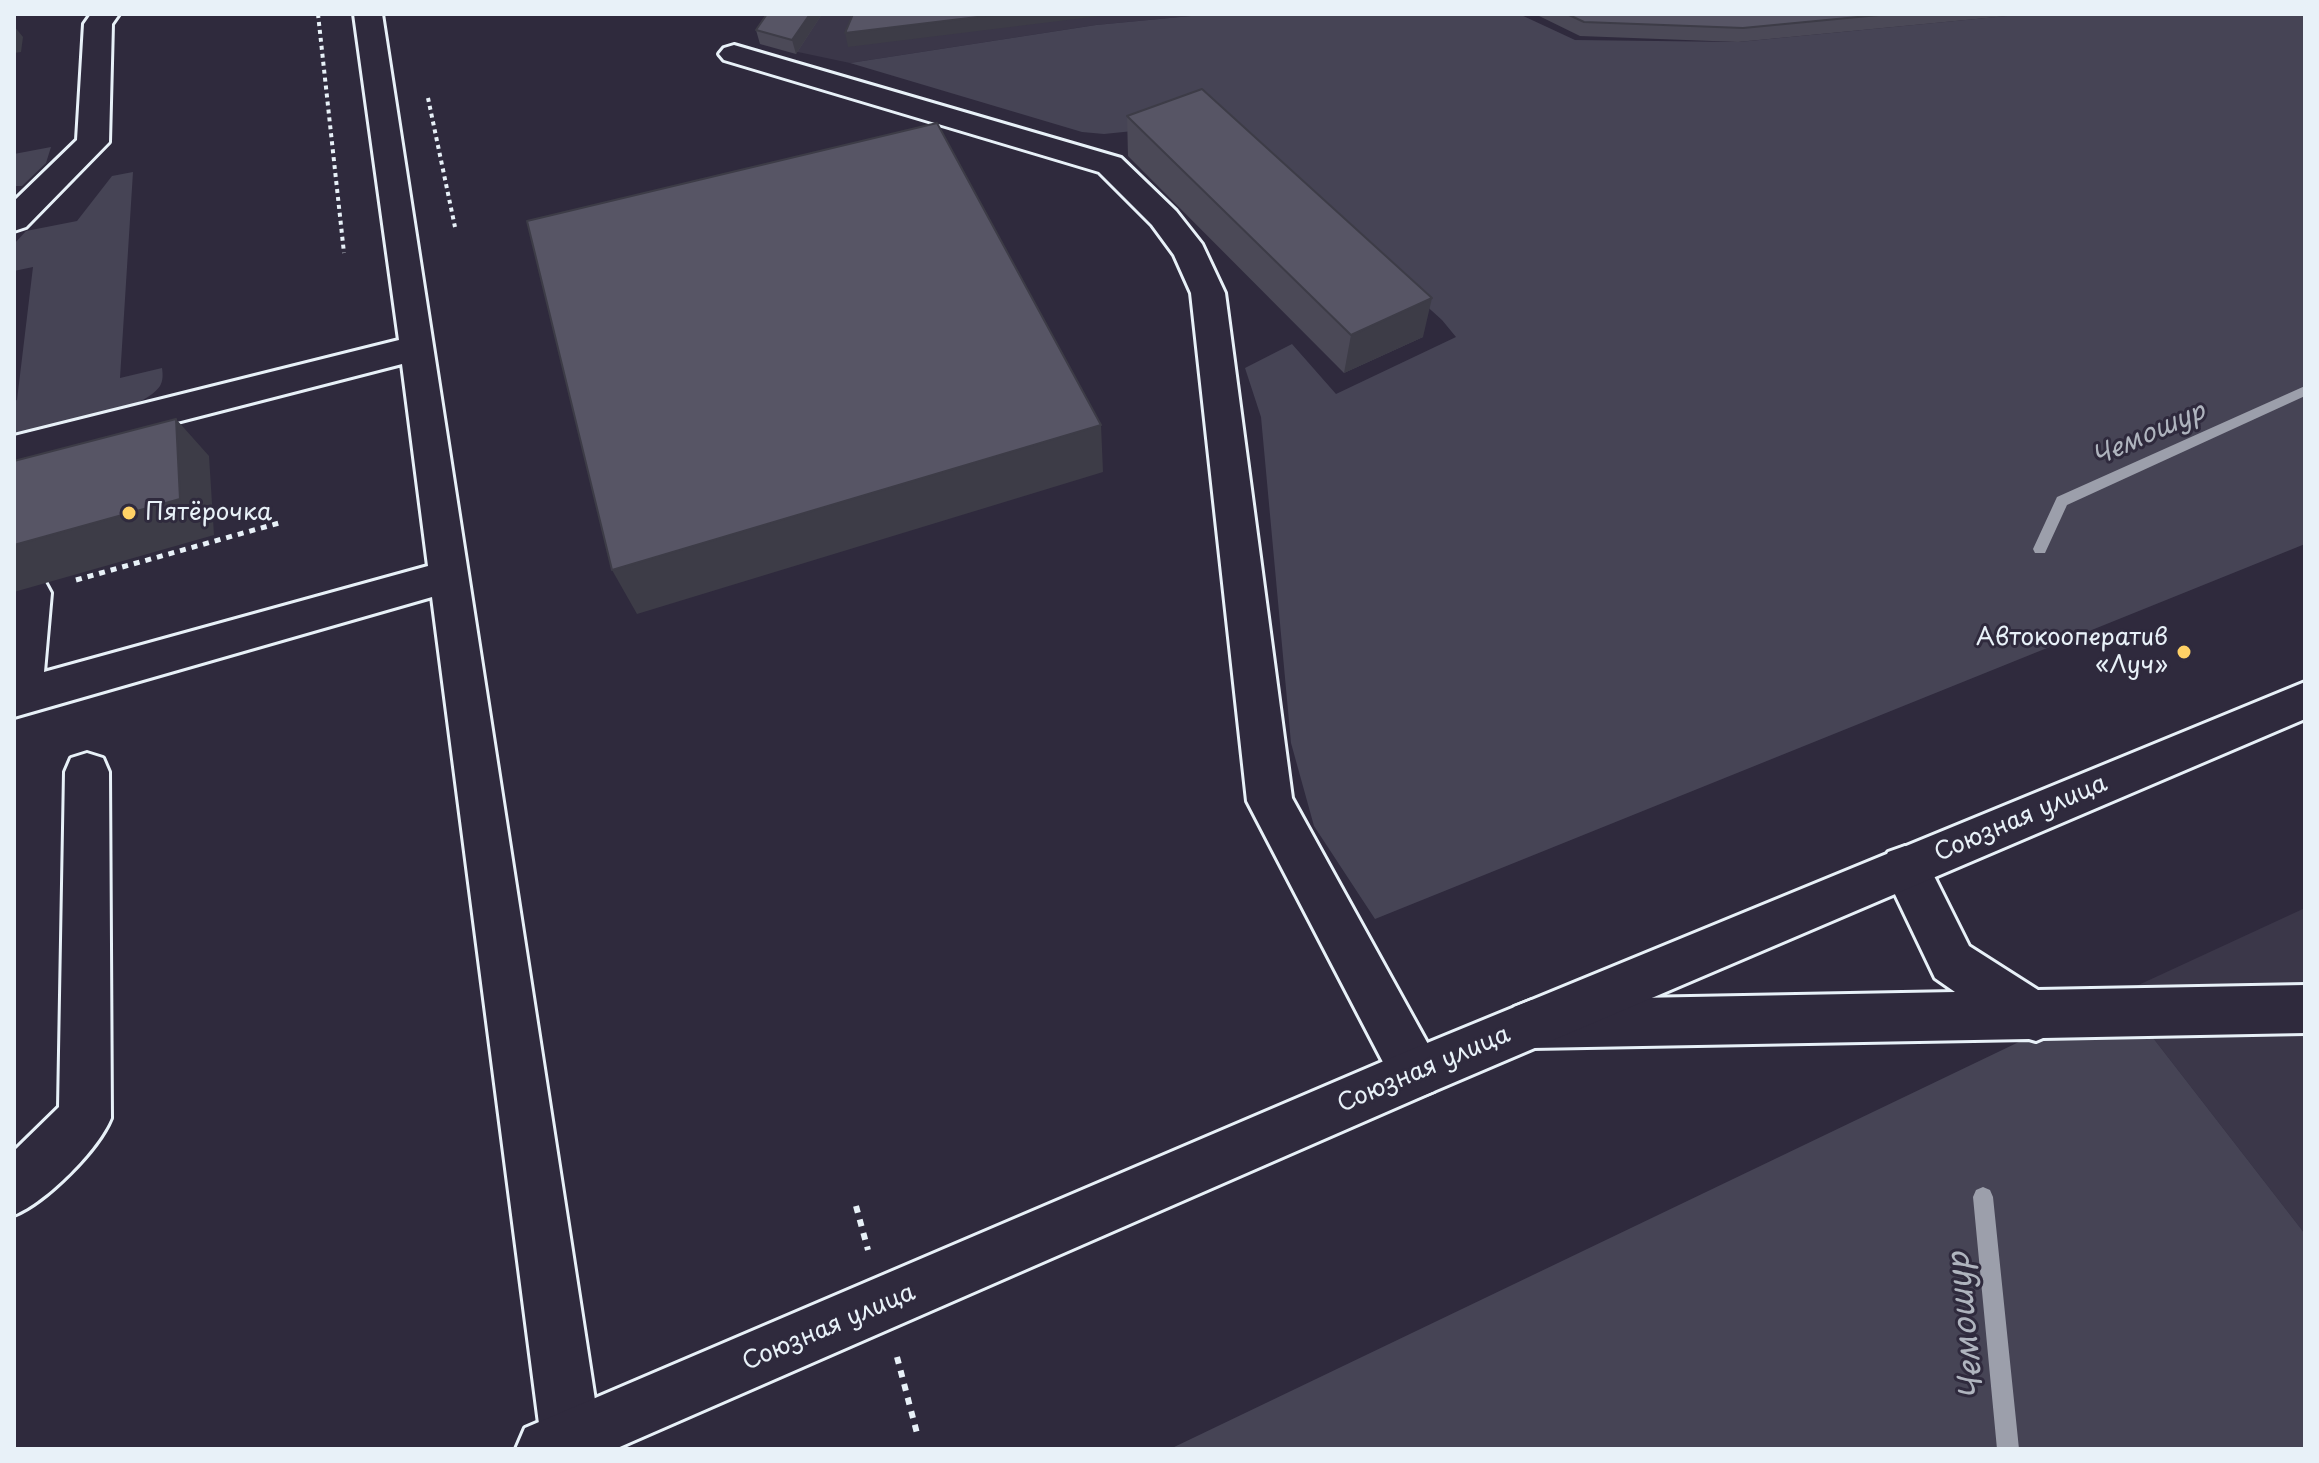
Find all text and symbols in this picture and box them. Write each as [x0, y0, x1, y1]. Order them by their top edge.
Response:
water label: Чемошур [2087, 396, 2211, 474]
place label: Пятёрочка [145, 499, 272, 527]
marker: Пятёрочка [120, 504, 138, 522]
place label: Автокооператив «Луч» [1976, 624, 2168, 680]
marker: Автокооператив «Луч» [2175, 643, 2193, 661]
street label: Союзная улица [1930, 770, 2112, 868]
street label: Союзная улица [1333, 1021, 1515, 1119]
water label: Чемошур [1940, 1250, 1994, 1402]
street label: Союзная улица [738, 1279, 920, 1377]

